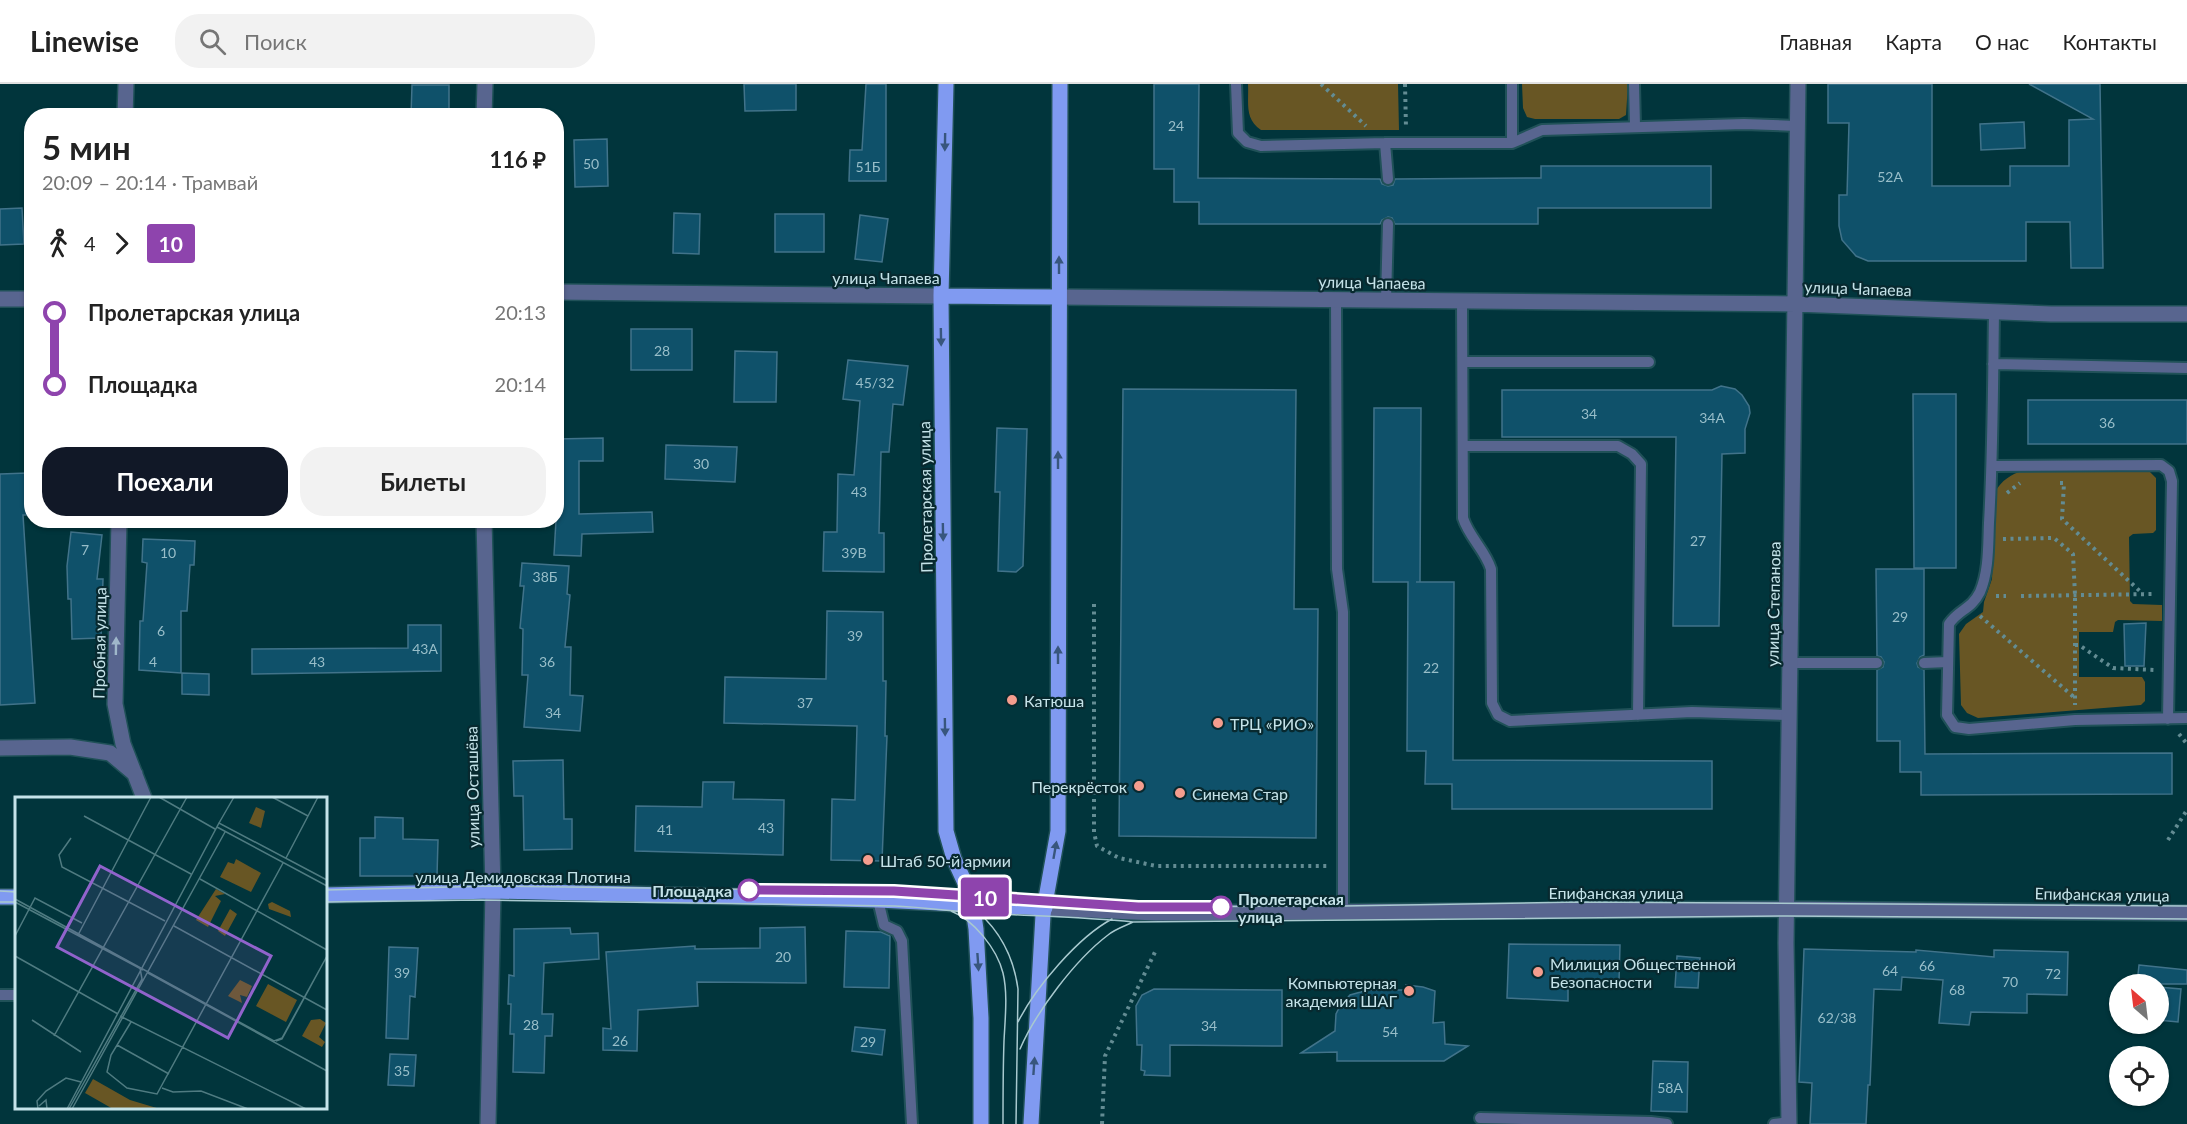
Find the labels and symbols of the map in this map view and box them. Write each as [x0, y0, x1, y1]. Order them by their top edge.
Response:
house number: 24 [1168, 117, 1184, 134]
one-way arrow [940, 133, 949, 152]
house number: 50 [583, 155, 599, 172]
house number: 51Б [856, 158, 881, 175]
house number: 52А [1877, 168, 1903, 185]
one-way arrow [1054, 256, 1064, 275]
street label: улица Чапаева [832, 268, 940, 287]
street label: улица Чапаева [1318, 272, 1426, 292]
street label: улица Чапаева [1804, 277, 1912, 299]
one-way arrow [936, 328, 946, 347]
house number: 28 [654, 342, 670, 359]
house number: 45/32 [856, 374, 894, 391]
house number: 34 [1581, 405, 1597, 422]
house number: 34А [1699, 409, 1725, 426]
house number: 36 [2099, 414, 2115, 431]
street label: Пролетарская улица [914, 421, 936, 573]
one-way arrow [1053, 451, 1063, 470]
house number: 30 [693, 455, 709, 472]
house number: 43 [851, 483, 867, 500]
one-way arrow [938, 523, 948, 542]
house number: 27 [1690, 532, 1706, 549]
house number: 7 [81, 541, 89, 558]
street label: улица Степанова [1762, 541, 1784, 667]
house number: 10 [160, 544, 176, 561]
house number: 39В [841, 544, 867, 561]
house number: 38Б [533, 568, 558, 585]
street label: Пробная улица [89, 587, 109, 699]
house number: 29 [1892, 608, 1908, 625]
house number: 6 [157, 622, 165, 639]
house number: 39 [847, 627, 863, 644]
one-way arrow [112, 636, 121, 655]
house number: 43А [412, 640, 438, 657]
one-way arrow [1053, 646, 1063, 665]
house number: 4 [149, 653, 157, 670]
house number: 43 [309, 653, 325, 670]
house number: 36 [539, 653, 555, 670]
house number: 22 [1423, 659, 1439, 676]
place label: Катюша [1024, 691, 1084, 710]
marker: Катюша [1005, 693, 1019, 707]
house number: 37 [797, 694, 813, 711]
house number: 34 [545, 704, 561, 721]
place label: ТРЦ «РИО» [1230, 714, 1314, 733]
marker: ТРЦ «РИО» [1211, 716, 1225, 730]
one-way arrow [940, 718, 950, 737]
street label: улица Осташёва [461, 726, 483, 848]
place label: Перекрёсток [1031, 777, 1128, 796]
marker: Перекрёсток [1132, 779, 1146, 793]
place label: Синема Стар [1192, 784, 1288, 803]
marker: Синема Стар [1173, 786, 1187, 800]
inset map [15, 797, 327, 1109]
house number: 43 [758, 819, 774, 836]
house number: 41 [657, 821, 673, 838]
one-way arrow [1051, 840, 1060, 859]
place label: Штаб 50-й армии [880, 851, 1011, 870]
marker: Штаб 50-й армии [861, 853, 875, 867]
street label: улица Демидовская Плотина [415, 867, 631, 886]
line badge: 10 [958, 878, 1012, 916]
marker: Площадка [738, 879, 760, 901]
place label: Площадка [652, 881, 732, 900]
street label: Епифанская улица [1548, 883, 1684, 902]
street label: Епифанская улица [2034, 883, 2170, 905]
place label: Пролетарская улица [1238, 889, 1344, 926]
marker: Пролетарская улица [1210, 896, 1232, 918]
house number: 20 [775, 948, 791, 965]
one-way arrow [973, 953, 983, 972]
place label: Милиция Общественной Безопасности [1550, 954, 1736, 991]
house number: 66 [1919, 957, 1935, 974]
house number: 64 [1882, 962, 1898, 979]
house number: 39 [394, 964, 410, 981]
marker: Милиция Общественной Безопасности [1531, 965, 1545, 979]
house number: 72 [2045, 965, 2061, 982]
place label: Компьютерная академия ШАГ [1286, 973, 1397, 1010]
house number: 70 [2002, 973, 2018, 990]
north arrow [2109, 974, 2169, 1034]
house number: 68 [1949, 981, 1965, 998]
marker: Компьютерная академия ШАГ [1402, 984, 1416, 998]
house number: 62/38 [1818, 1009, 1856, 1026]
house number: 28 [523, 1016, 539, 1033]
house number: 34 [1201, 1017, 1217, 1034]
house number: 54 [1382, 1023, 1398, 1040]
house number: 26 [612, 1032, 628, 1049]
house number: 29 [860, 1033, 876, 1050]
one-way arrow [1029, 1056, 1039, 1075]
house number: 35 [394, 1062, 410, 1079]
house number: 58А [1657, 1079, 1683, 1096]

